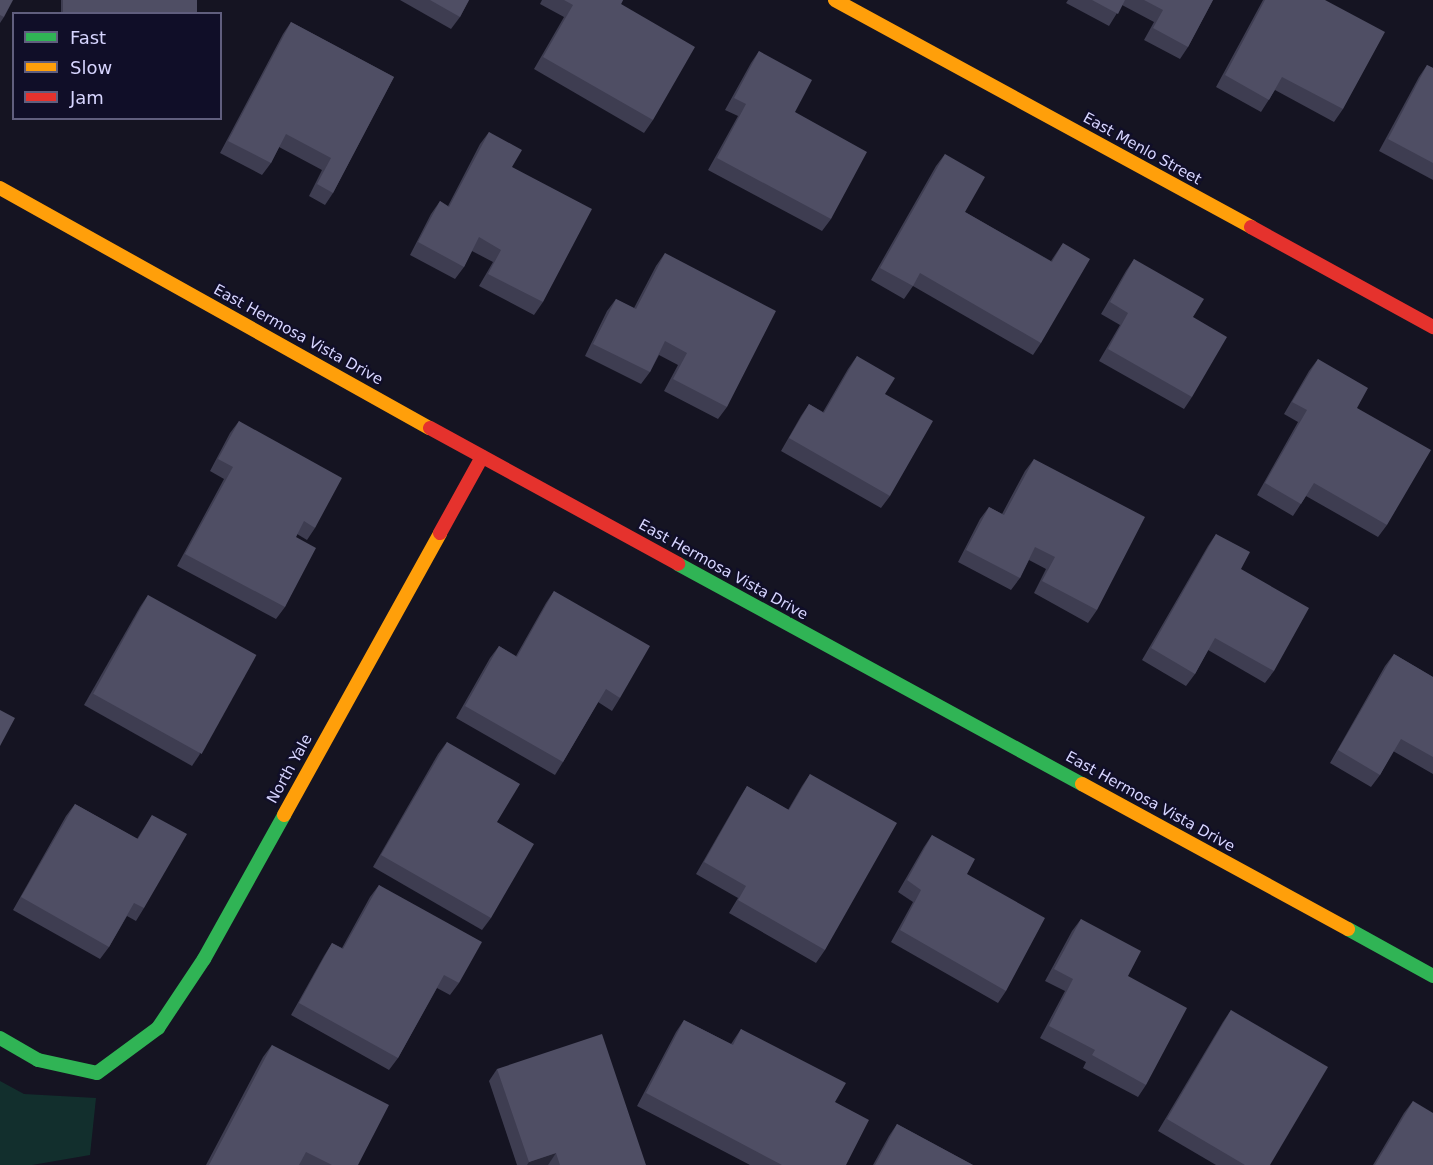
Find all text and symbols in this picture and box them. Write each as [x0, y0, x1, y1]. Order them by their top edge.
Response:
legend [12, 12, 222, 120]
text: Fast [70, 27, 106, 48]
text: Slow [70, 57, 112, 78]
text: Jam [70, 87, 104, 108]
street label: East Menlo Street [1080, 109, 1204, 189]
street label: East Hermosa Vista Drive [210, 281, 386, 389]
street label: East Hermosa Vista Drive [635, 516, 811, 624]
street label: North Yale [264, 731, 316, 807]
street label: East Hermosa Vista Drive [1062, 748, 1238, 856]

